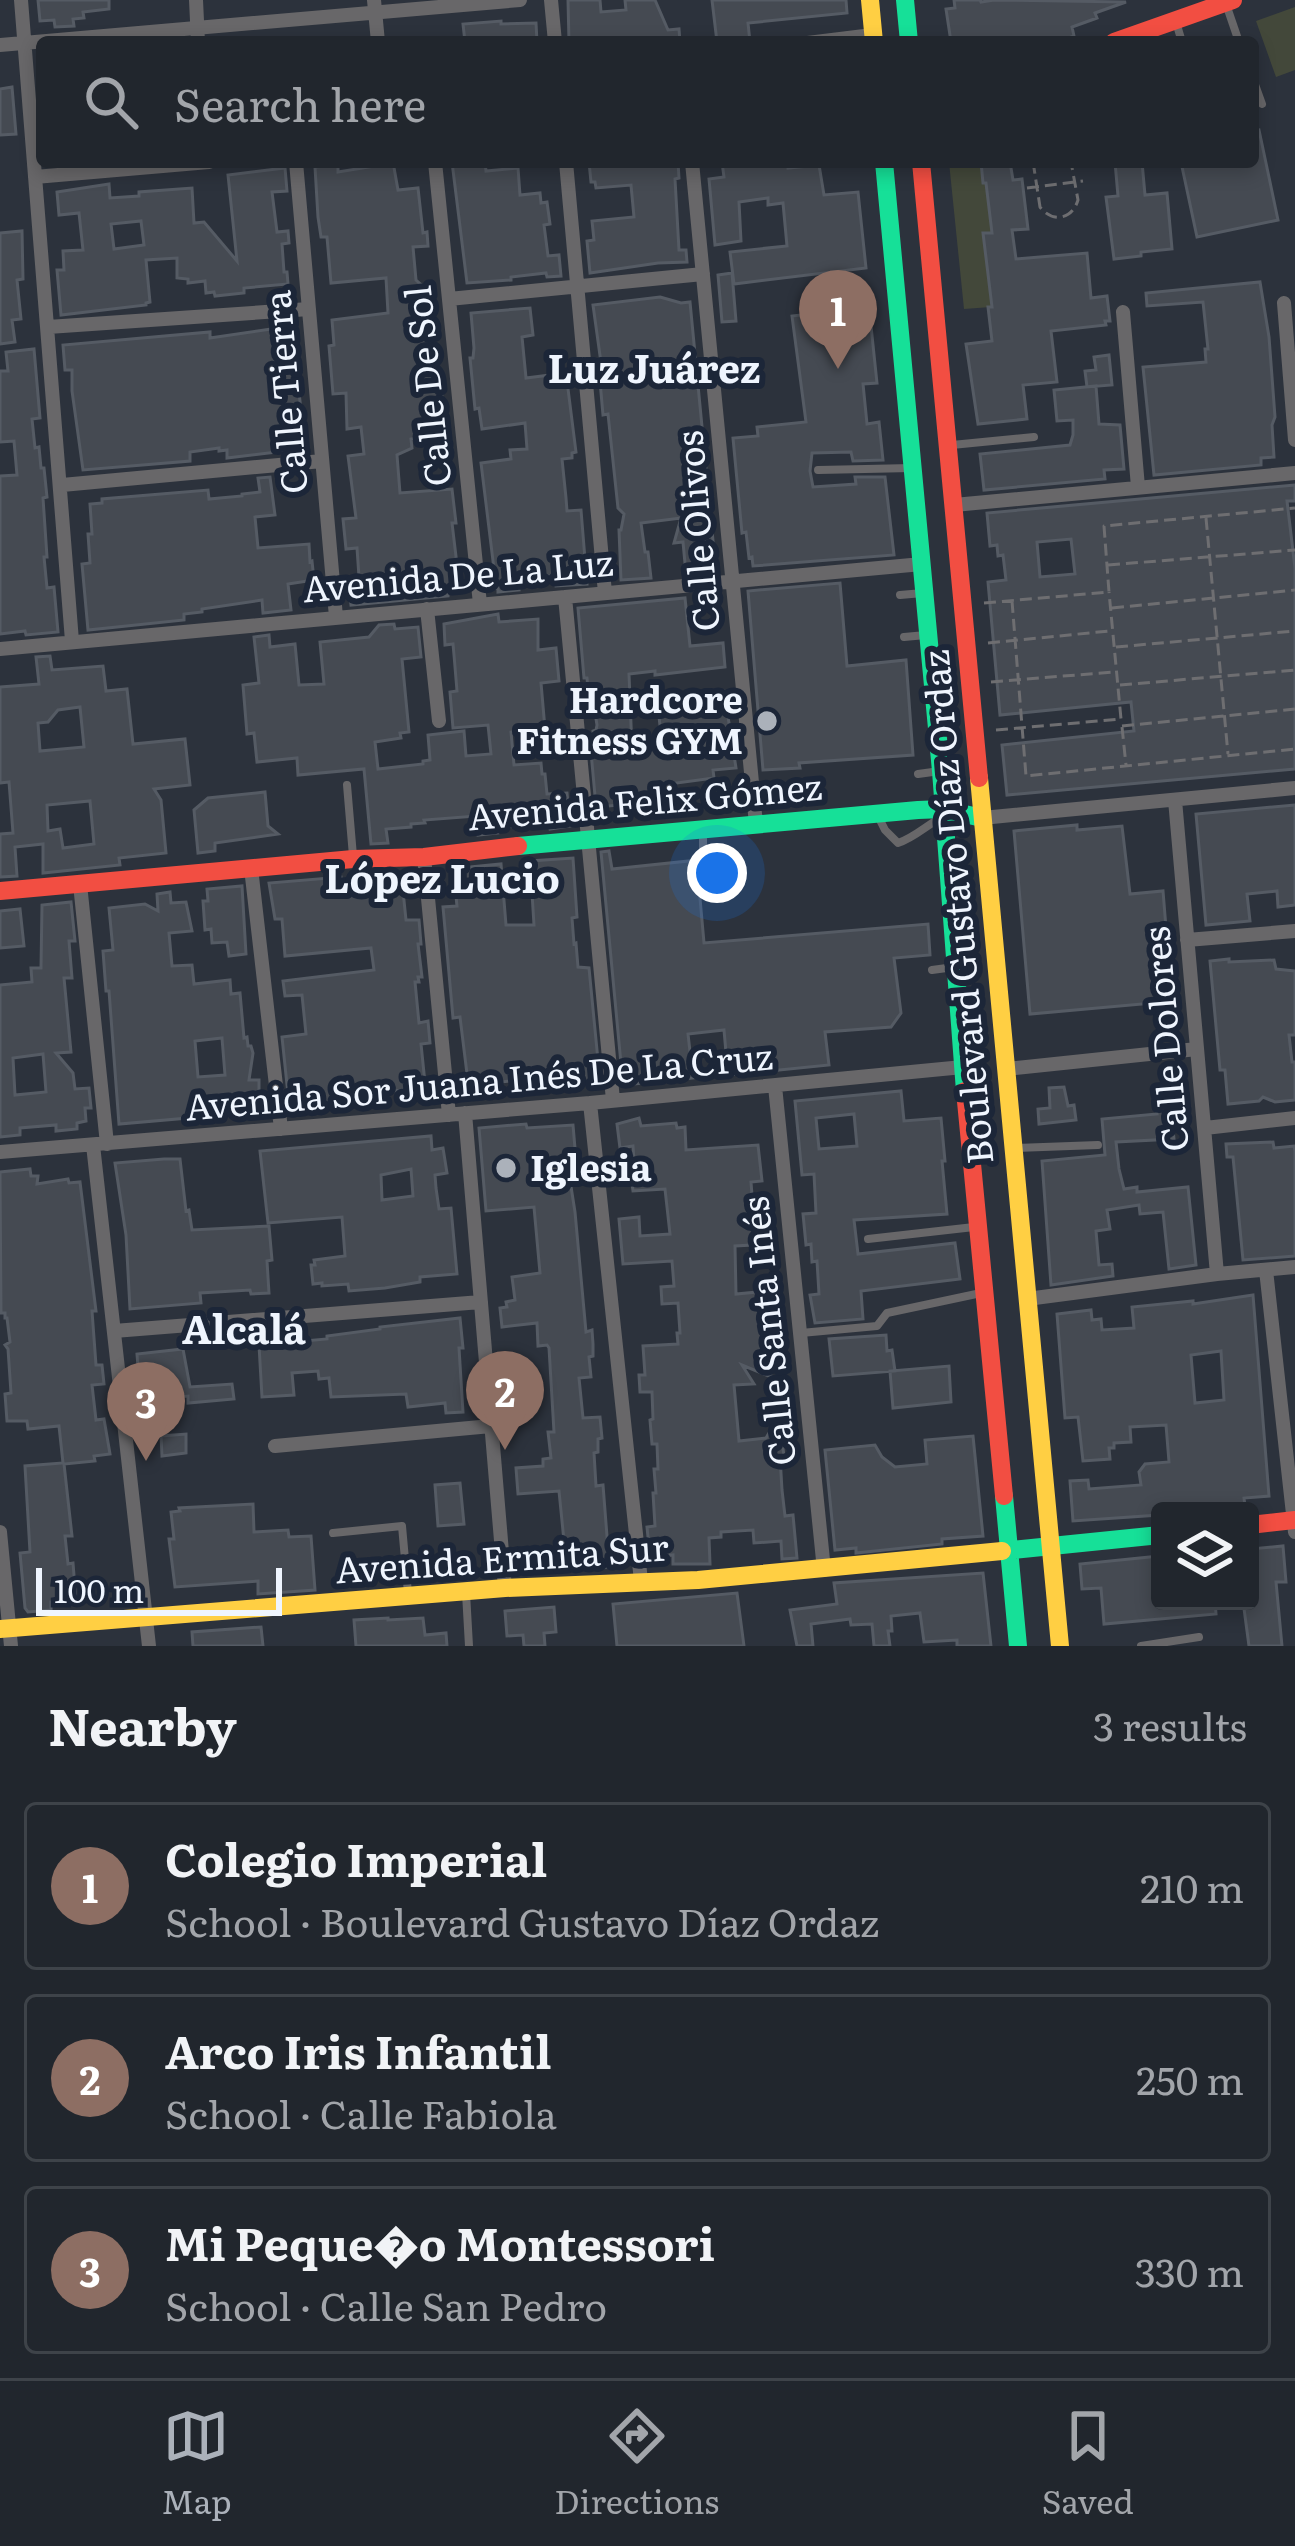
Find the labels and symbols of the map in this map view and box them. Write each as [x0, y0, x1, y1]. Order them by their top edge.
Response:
pin: 1 [799, 270, 877, 369]
street label: Calle De Sol [389, 283, 462, 489]
street label: Calle Tierra [248, 288, 319, 496]
district label: Luz Juárez [547, 337, 761, 395]
street label: Calle Olivos [660, 429, 731, 634]
street label: Avenida De La Luz [300, 534, 615, 614]
street label: Boulevard Gustavo Díaz Ordaz [907, 648, 1004, 1167]
place label: Hardcore Fitness GYM [516, 671, 743, 765]
marker: Hardcore Fitness GYM [754, 708, 780, 734]
street label: Avenida Felix Gómez [465, 758, 824, 841]
your location [687, 843, 747, 903]
district label: López Lucio [324, 847, 560, 905]
street label: Calle Dolores [1127, 925, 1200, 1154]
street label: Avenida Sor Juana Inés De La Cruz [183, 1027, 775, 1132]
place label: Iglesia [530, 1139, 652, 1192]
marker: Iglesia [493, 1155, 519, 1181]
street label: Calle Santa Inés [726, 1194, 807, 1468]
district label: Alcalá [182, 1298, 306, 1356]
pin: 2 [466, 1351, 544, 1450]
pin: 3 [107, 1362, 185, 1461]
street label: Avenida Ermita Sur [333, 1518, 670, 1595]
scale bar [36, 1562, 282, 1615]

